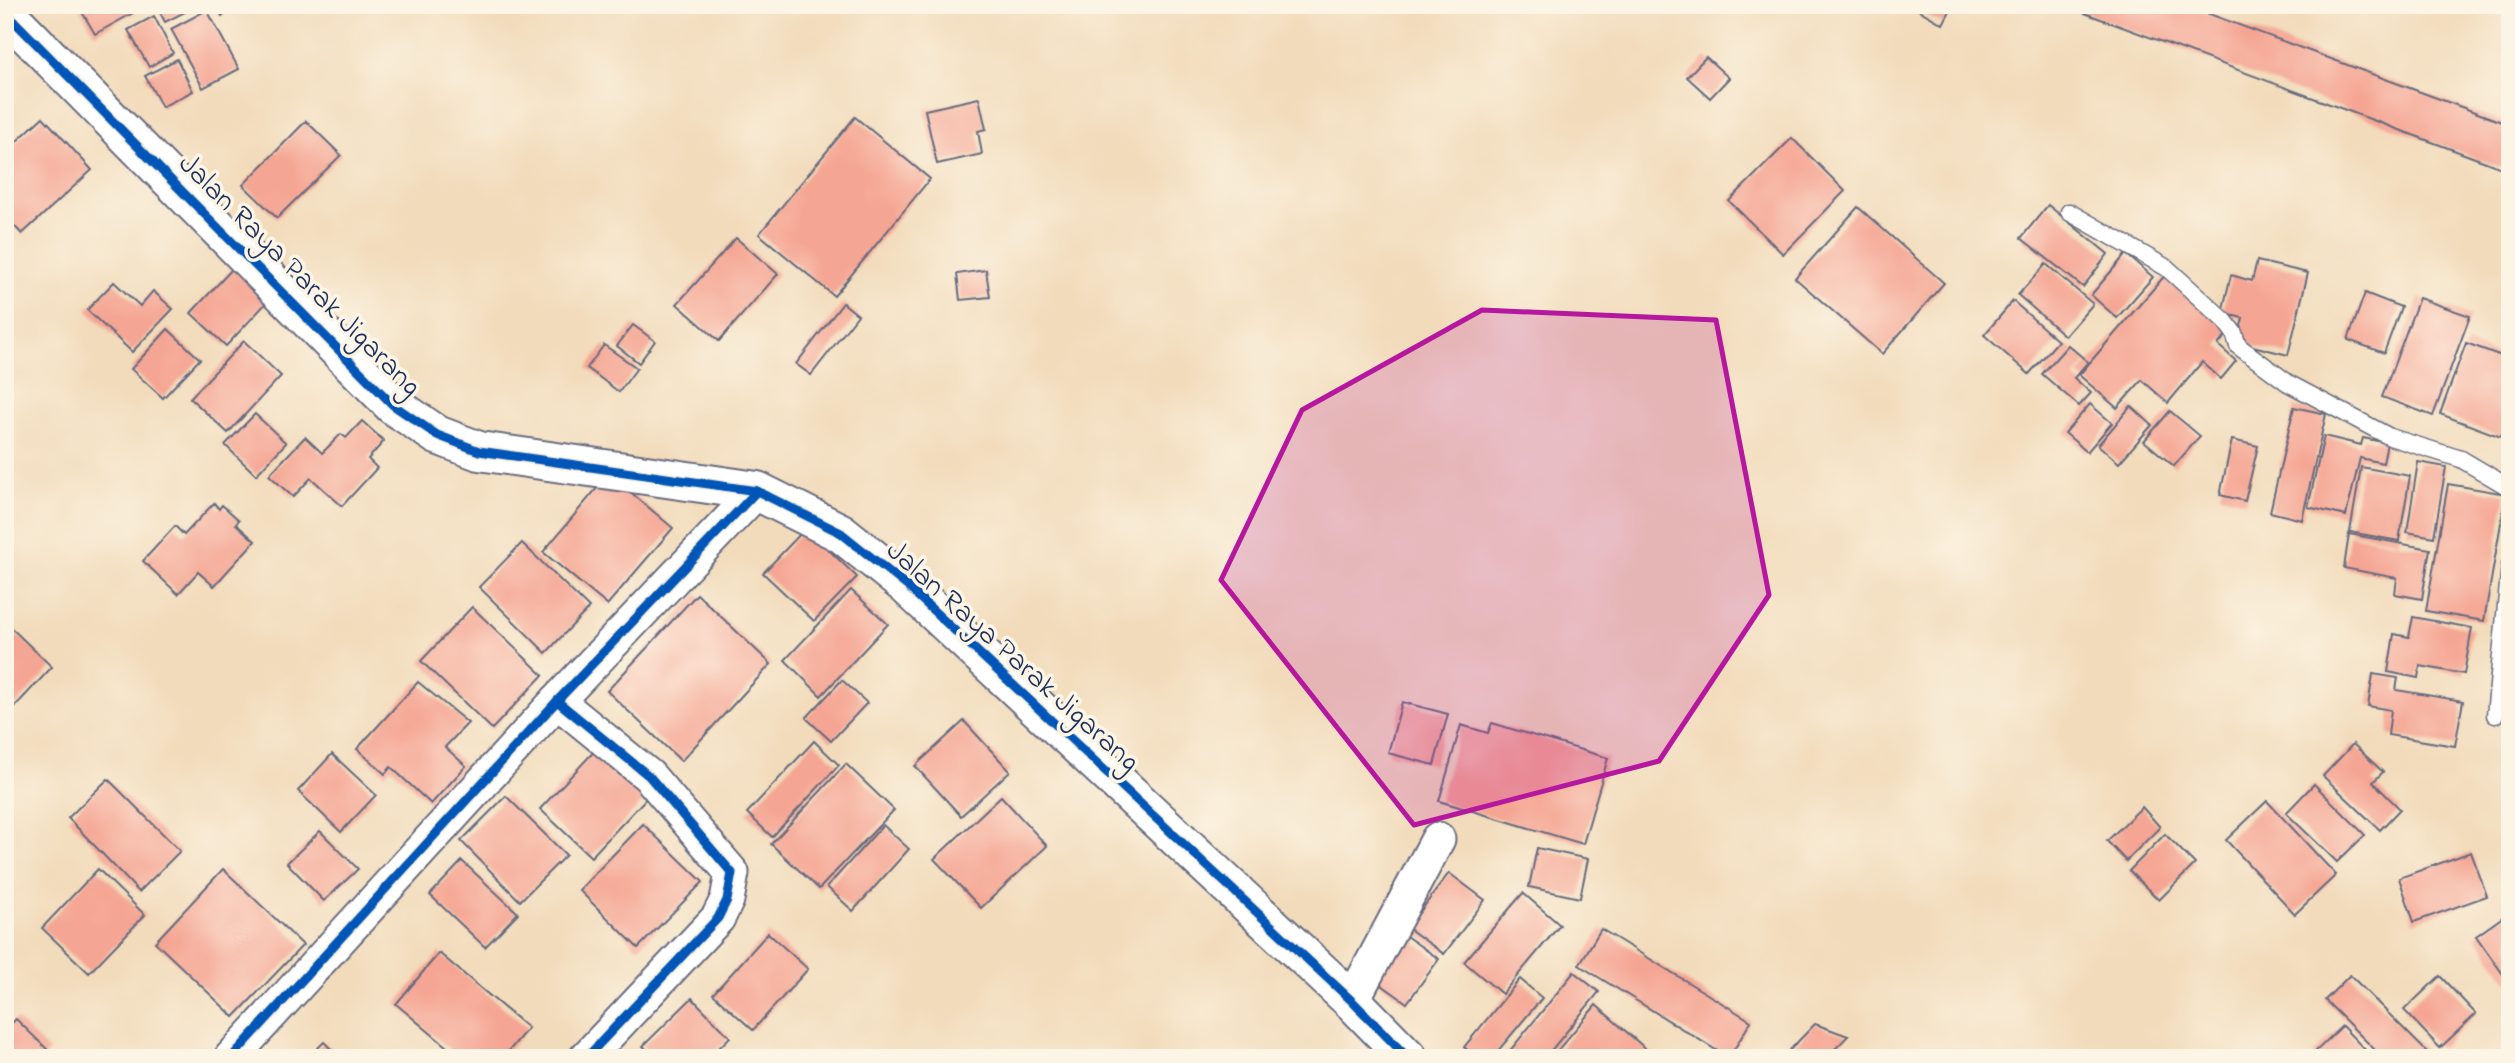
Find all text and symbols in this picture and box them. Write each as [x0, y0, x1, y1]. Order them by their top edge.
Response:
street label: Jalan Raya Parak Jigarang [167, 144, 431, 408]
street label: Jalan Raya Parak Jigarang [875, 531, 1149, 784]

